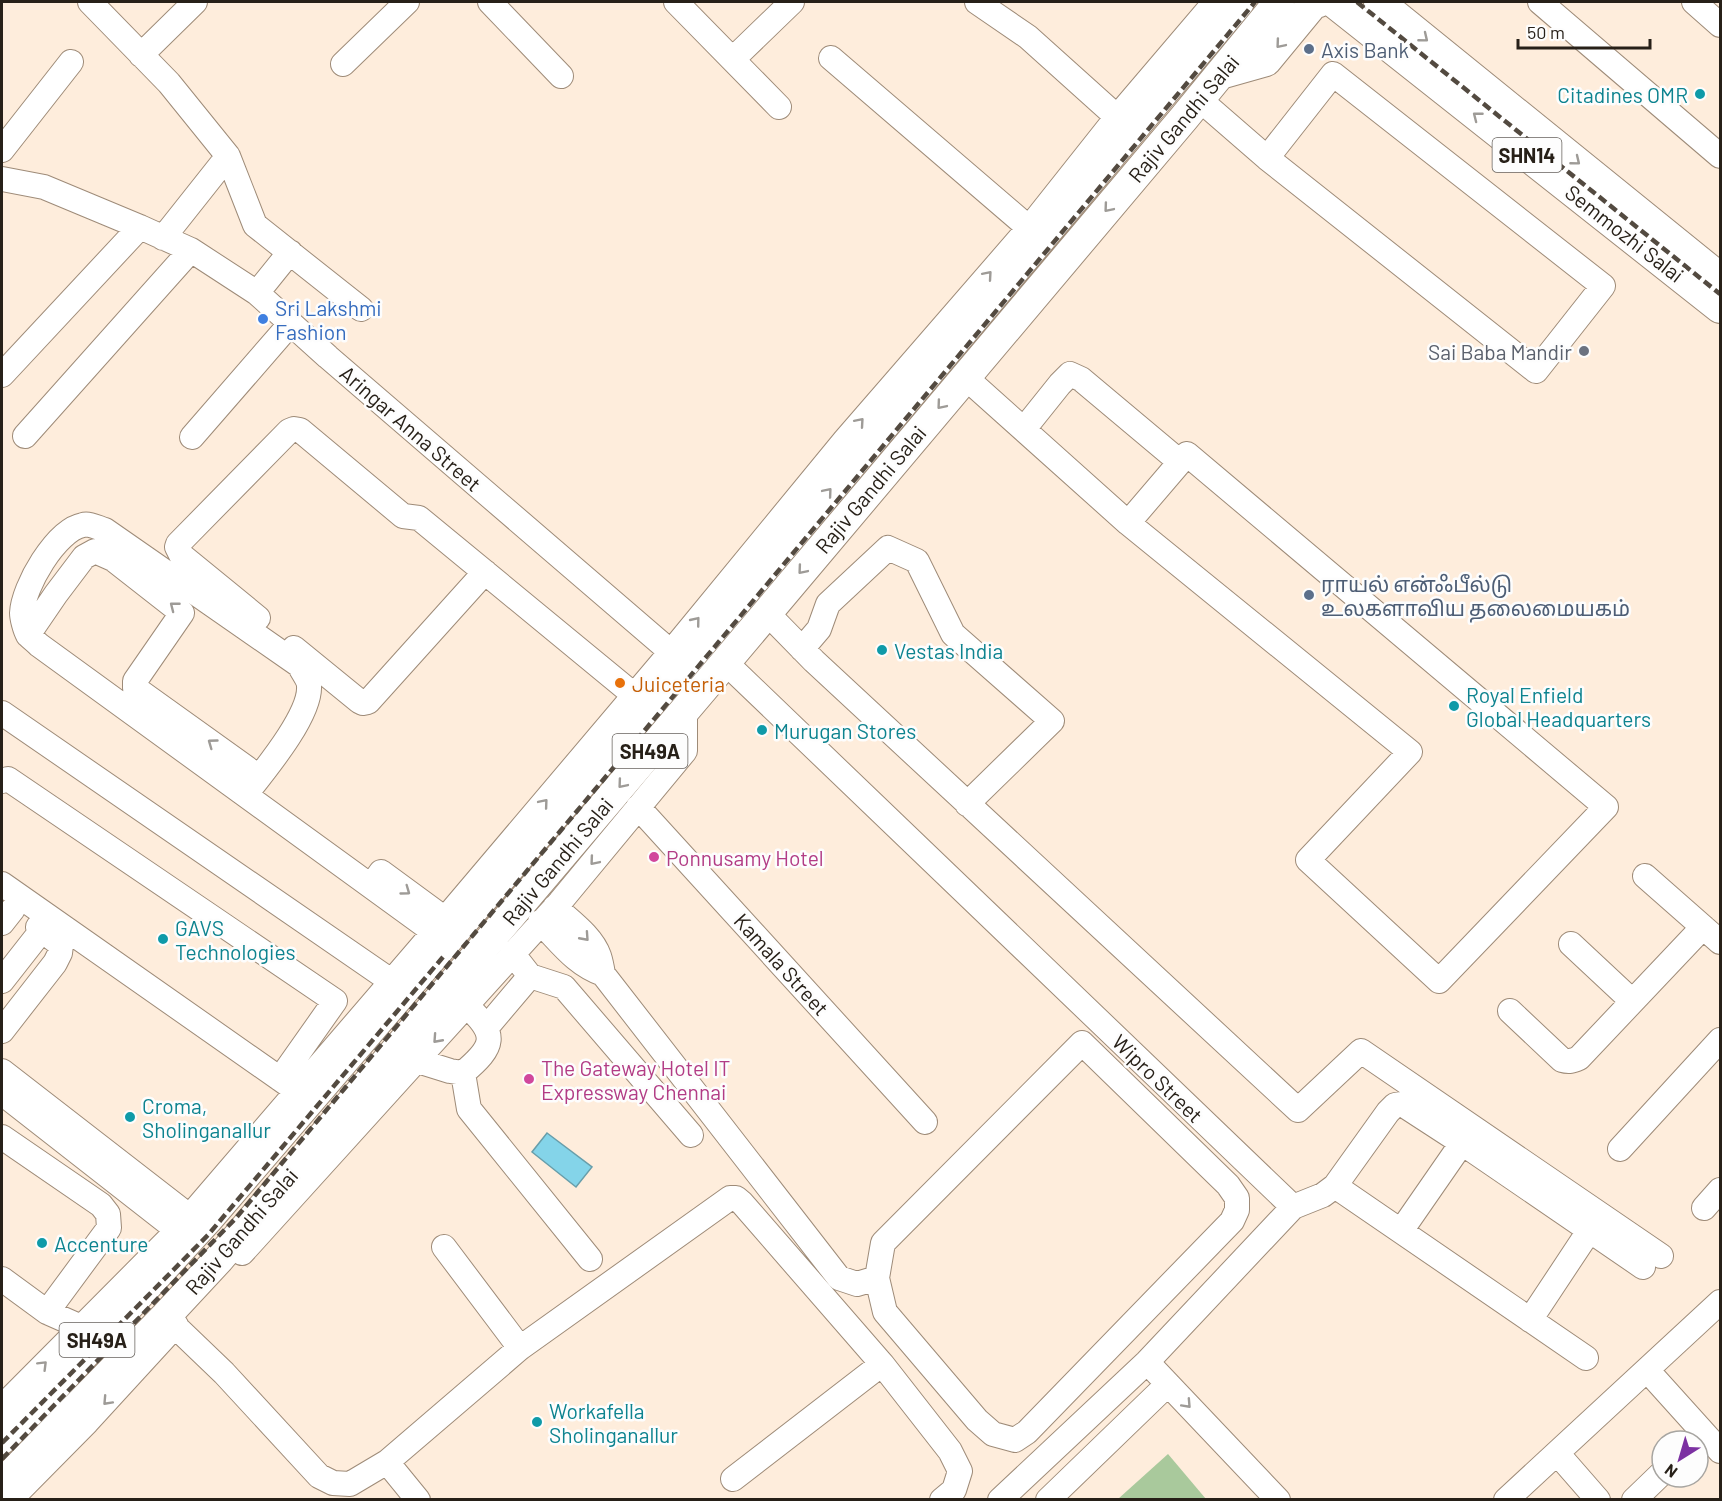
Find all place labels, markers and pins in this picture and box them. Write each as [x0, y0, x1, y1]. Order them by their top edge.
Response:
place label: Axis Bank [1321, 37, 1409, 62]
marker: Axis Bank [1302, 42, 1316, 56]
place label: Citadines OMR [1557, 82, 1688, 107]
marker: Citadines OMR [1693, 87, 1707, 101]
place label: Sri Lakshmi Fashion [275, 295, 382, 344]
marker: Sri Lakshmi Fashion [256, 312, 270, 326]
place label: Sai Baba Mandir [1428, 339, 1572, 364]
marker: Sai Baba Mandir [1577, 344, 1591, 358]
place label: ராயல் என்ஃபீல்டு உலகளாவிய தலைமையகம் [1321, 571, 1630, 623]
marker: ராயல் என்ஃபீல்டு உலகளாவிய தலைமையகம் [1302, 588, 1316, 602]
place label: Vestas India [894, 638, 1003, 663]
marker: Vestas India [875, 643, 889, 657]
place label: Juiceteria [632, 671, 725, 696]
marker: Juiceteria [613, 676, 627, 690]
place label: Royal Enfield Global Headquarters [1466, 682, 1651, 731]
marker: Royal Enfield Global Headquarters [1447, 699, 1461, 713]
place label: Murugan Stores [774, 718, 916, 743]
marker: Murugan Stores [755, 723, 769, 737]
place label: Ponnusamy Hotel [666, 845, 824, 870]
marker: Ponnusamy Hotel [647, 850, 661, 864]
place label: GAVS Technologies [175, 915, 296, 964]
marker: GAVS Technologies [156, 932, 170, 946]
place label: The Gateway Hotel IT Expressway Chennai [541, 1055, 731, 1104]
marker: The Gateway Hotel IT Expressway Chennai [522, 1072, 536, 1086]
place label: Croma, Sholinganallur [142, 1093, 271, 1142]
marker: Croma, Sholinganallur [123, 1110, 137, 1124]
place label: Accenture [54, 1231, 148, 1256]
marker: Accenture [35, 1236, 49, 1250]
place label: Workafella Sholinganallur [549, 1398, 678, 1447]
marker: Workafella Sholinganallur [530, 1415, 544, 1429]

